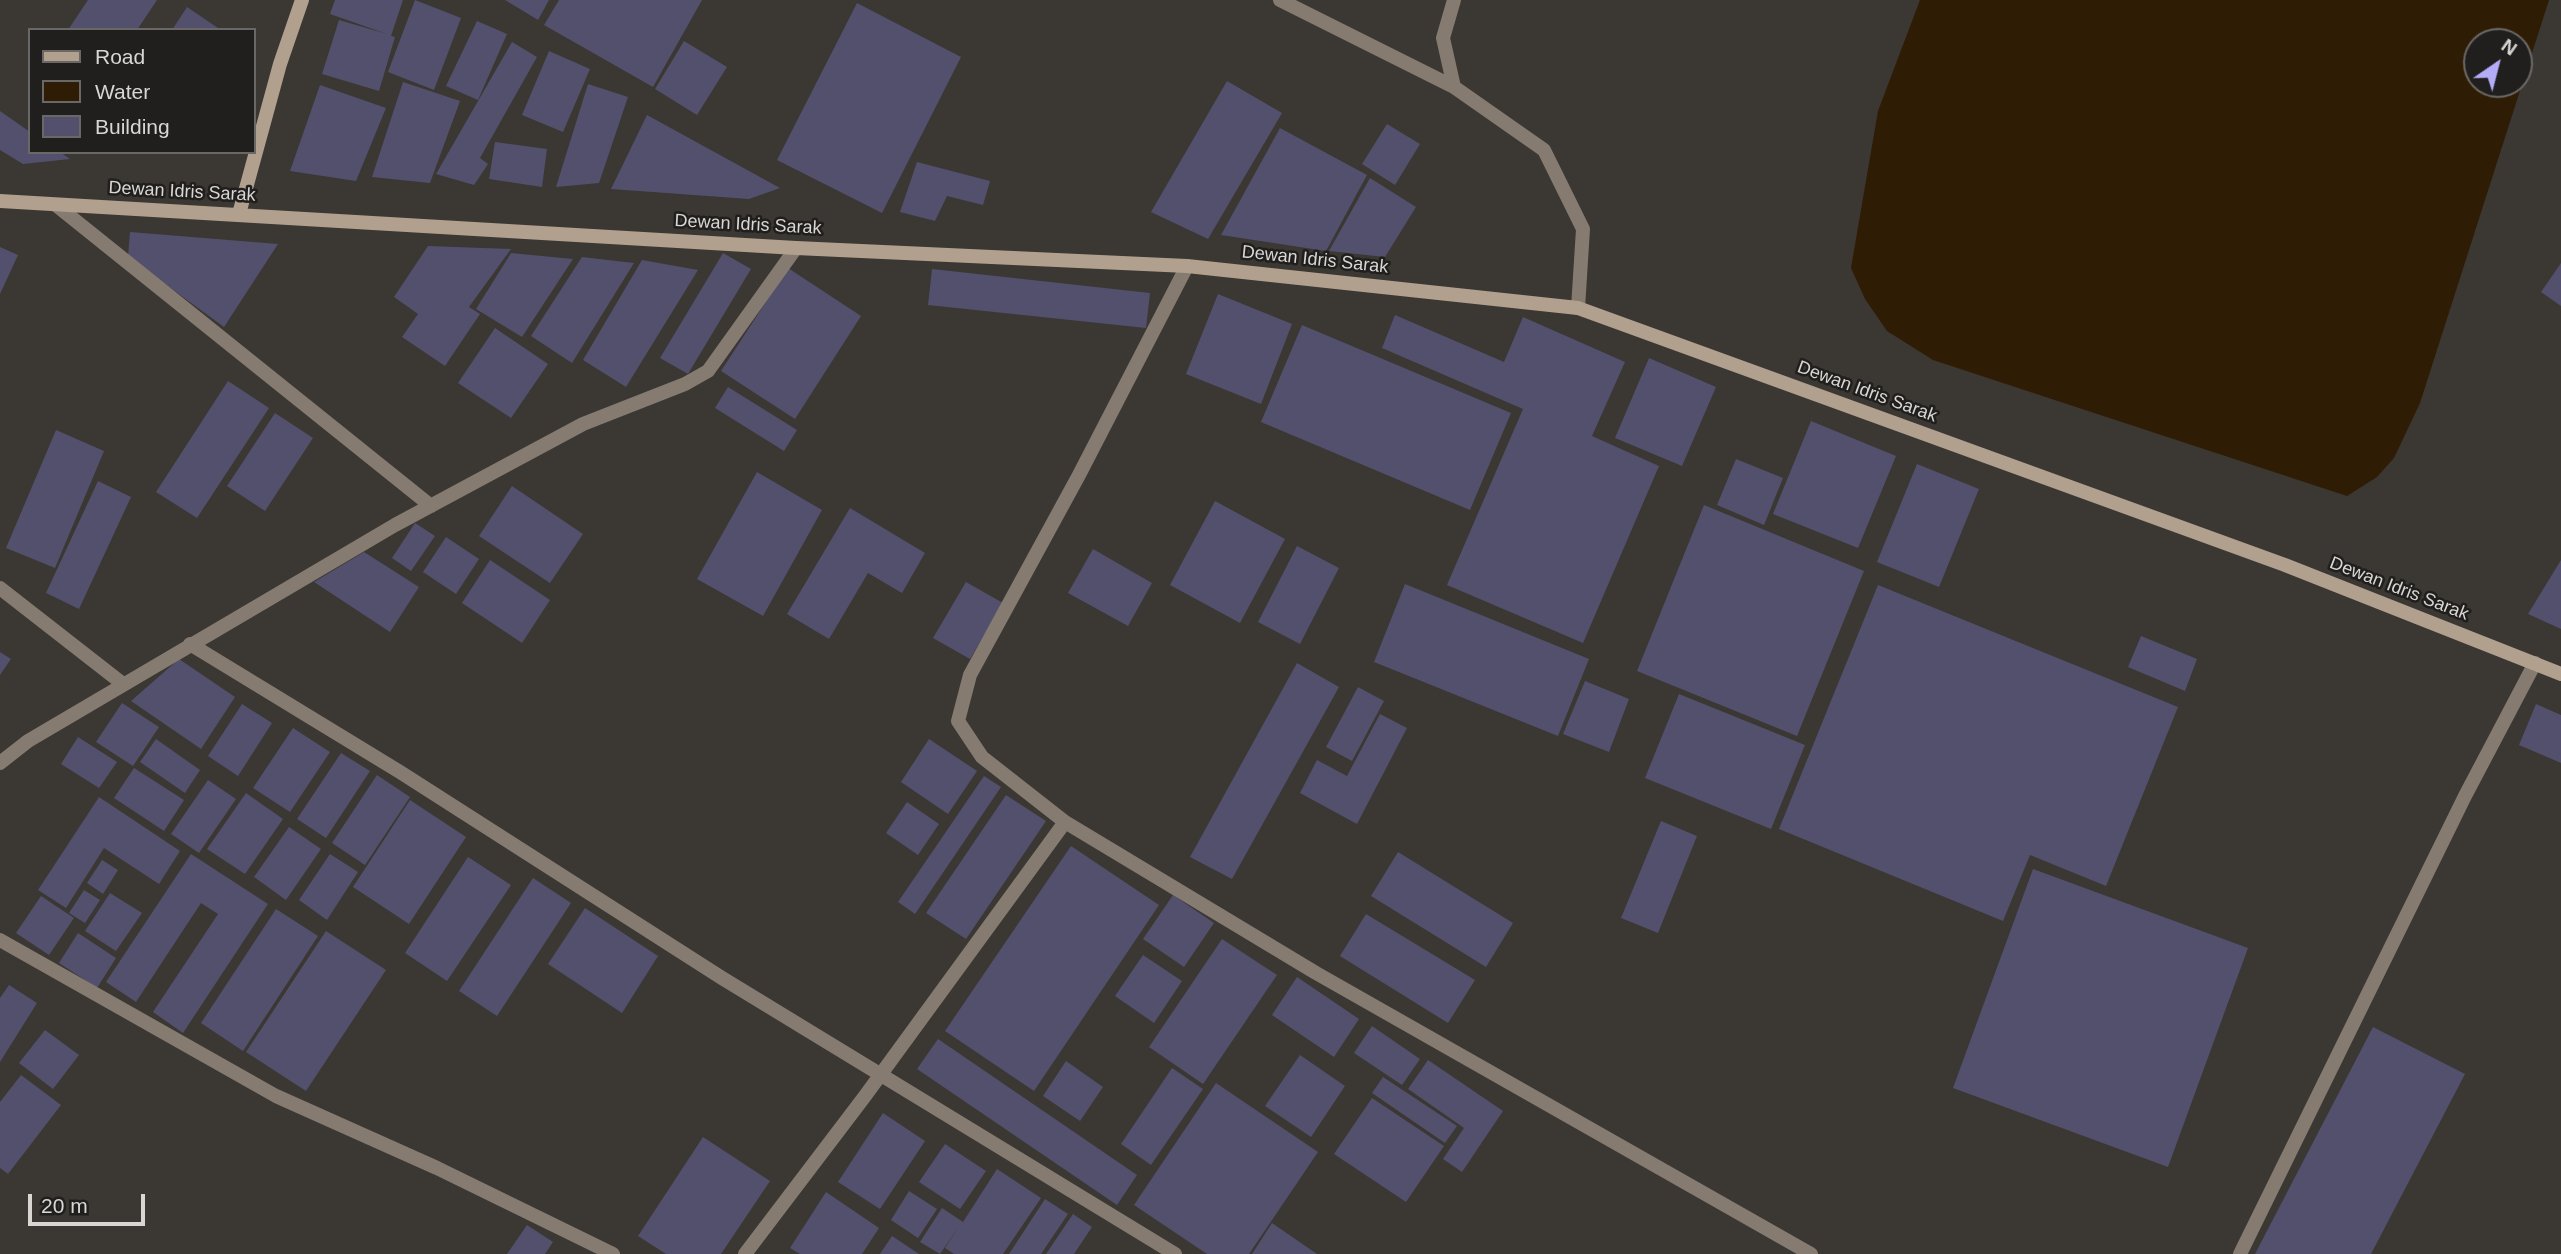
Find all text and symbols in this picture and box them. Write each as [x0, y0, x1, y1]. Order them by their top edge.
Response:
legend [28, 28, 256, 154]
north arrow [2463, 28, 2533, 98]
text: N [2498, 34, 2521, 60]
text: Road [95, 45, 145, 68]
text: Water [95, 80, 150, 103]
text: Building [95, 115, 170, 138]
street label: Dewan Idris Sarak [108, 177, 256, 207]
street label: Dewan Idris Sarak [674, 210, 822, 240]
street label: Dewan Idris Sarak [1241, 242, 1389, 278]
street label: Dewan Idris Sarak [1794, 357, 1940, 427]
street label: Dewan Idris Sarak [2326, 553, 2472, 625]
scale bar [32, 1180, 149, 1224]
text: 20 m [41, 1194, 88, 1217]

